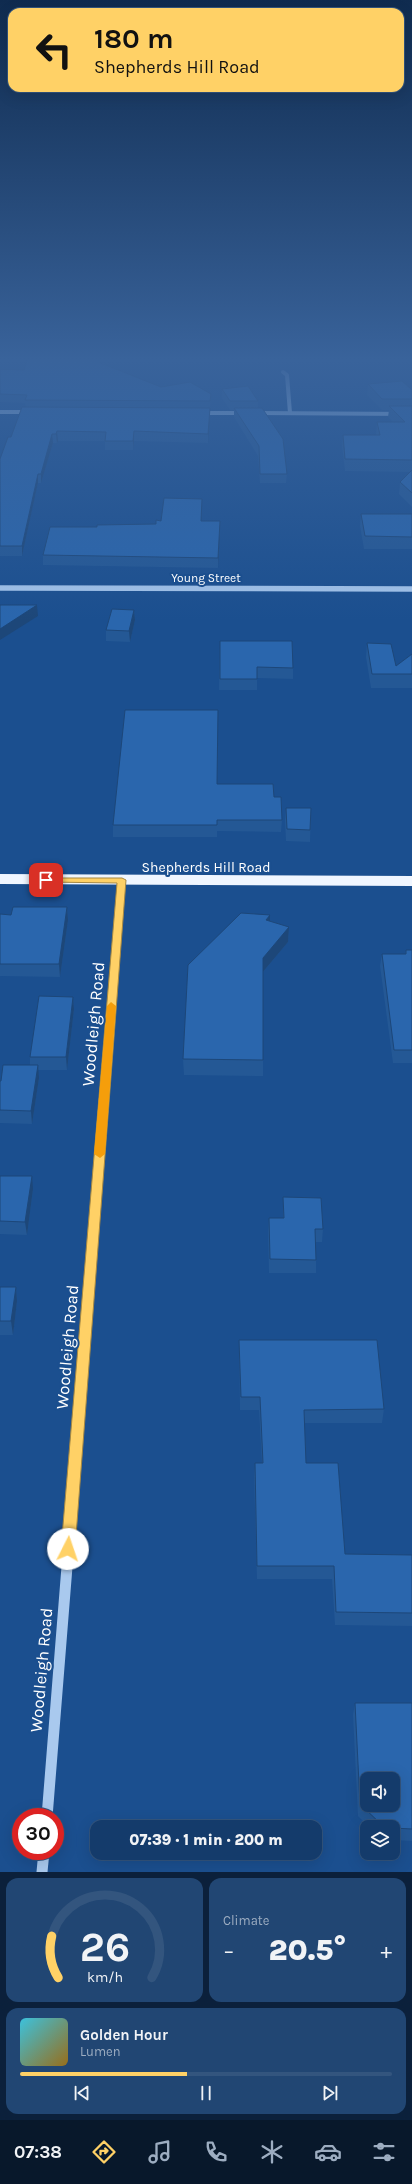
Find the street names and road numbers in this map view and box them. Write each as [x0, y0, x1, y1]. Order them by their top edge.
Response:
street label: Young Street [171, 571, 241, 585]
street label: Shepherds Hill Road [142, 859, 270, 876]
street label: Woodleigh Road [78, 961, 108, 1087]
street label: Woodleigh Road [52, 1284, 82, 1410]
street label: Woodleigh Road [26, 1607, 56, 1733]

